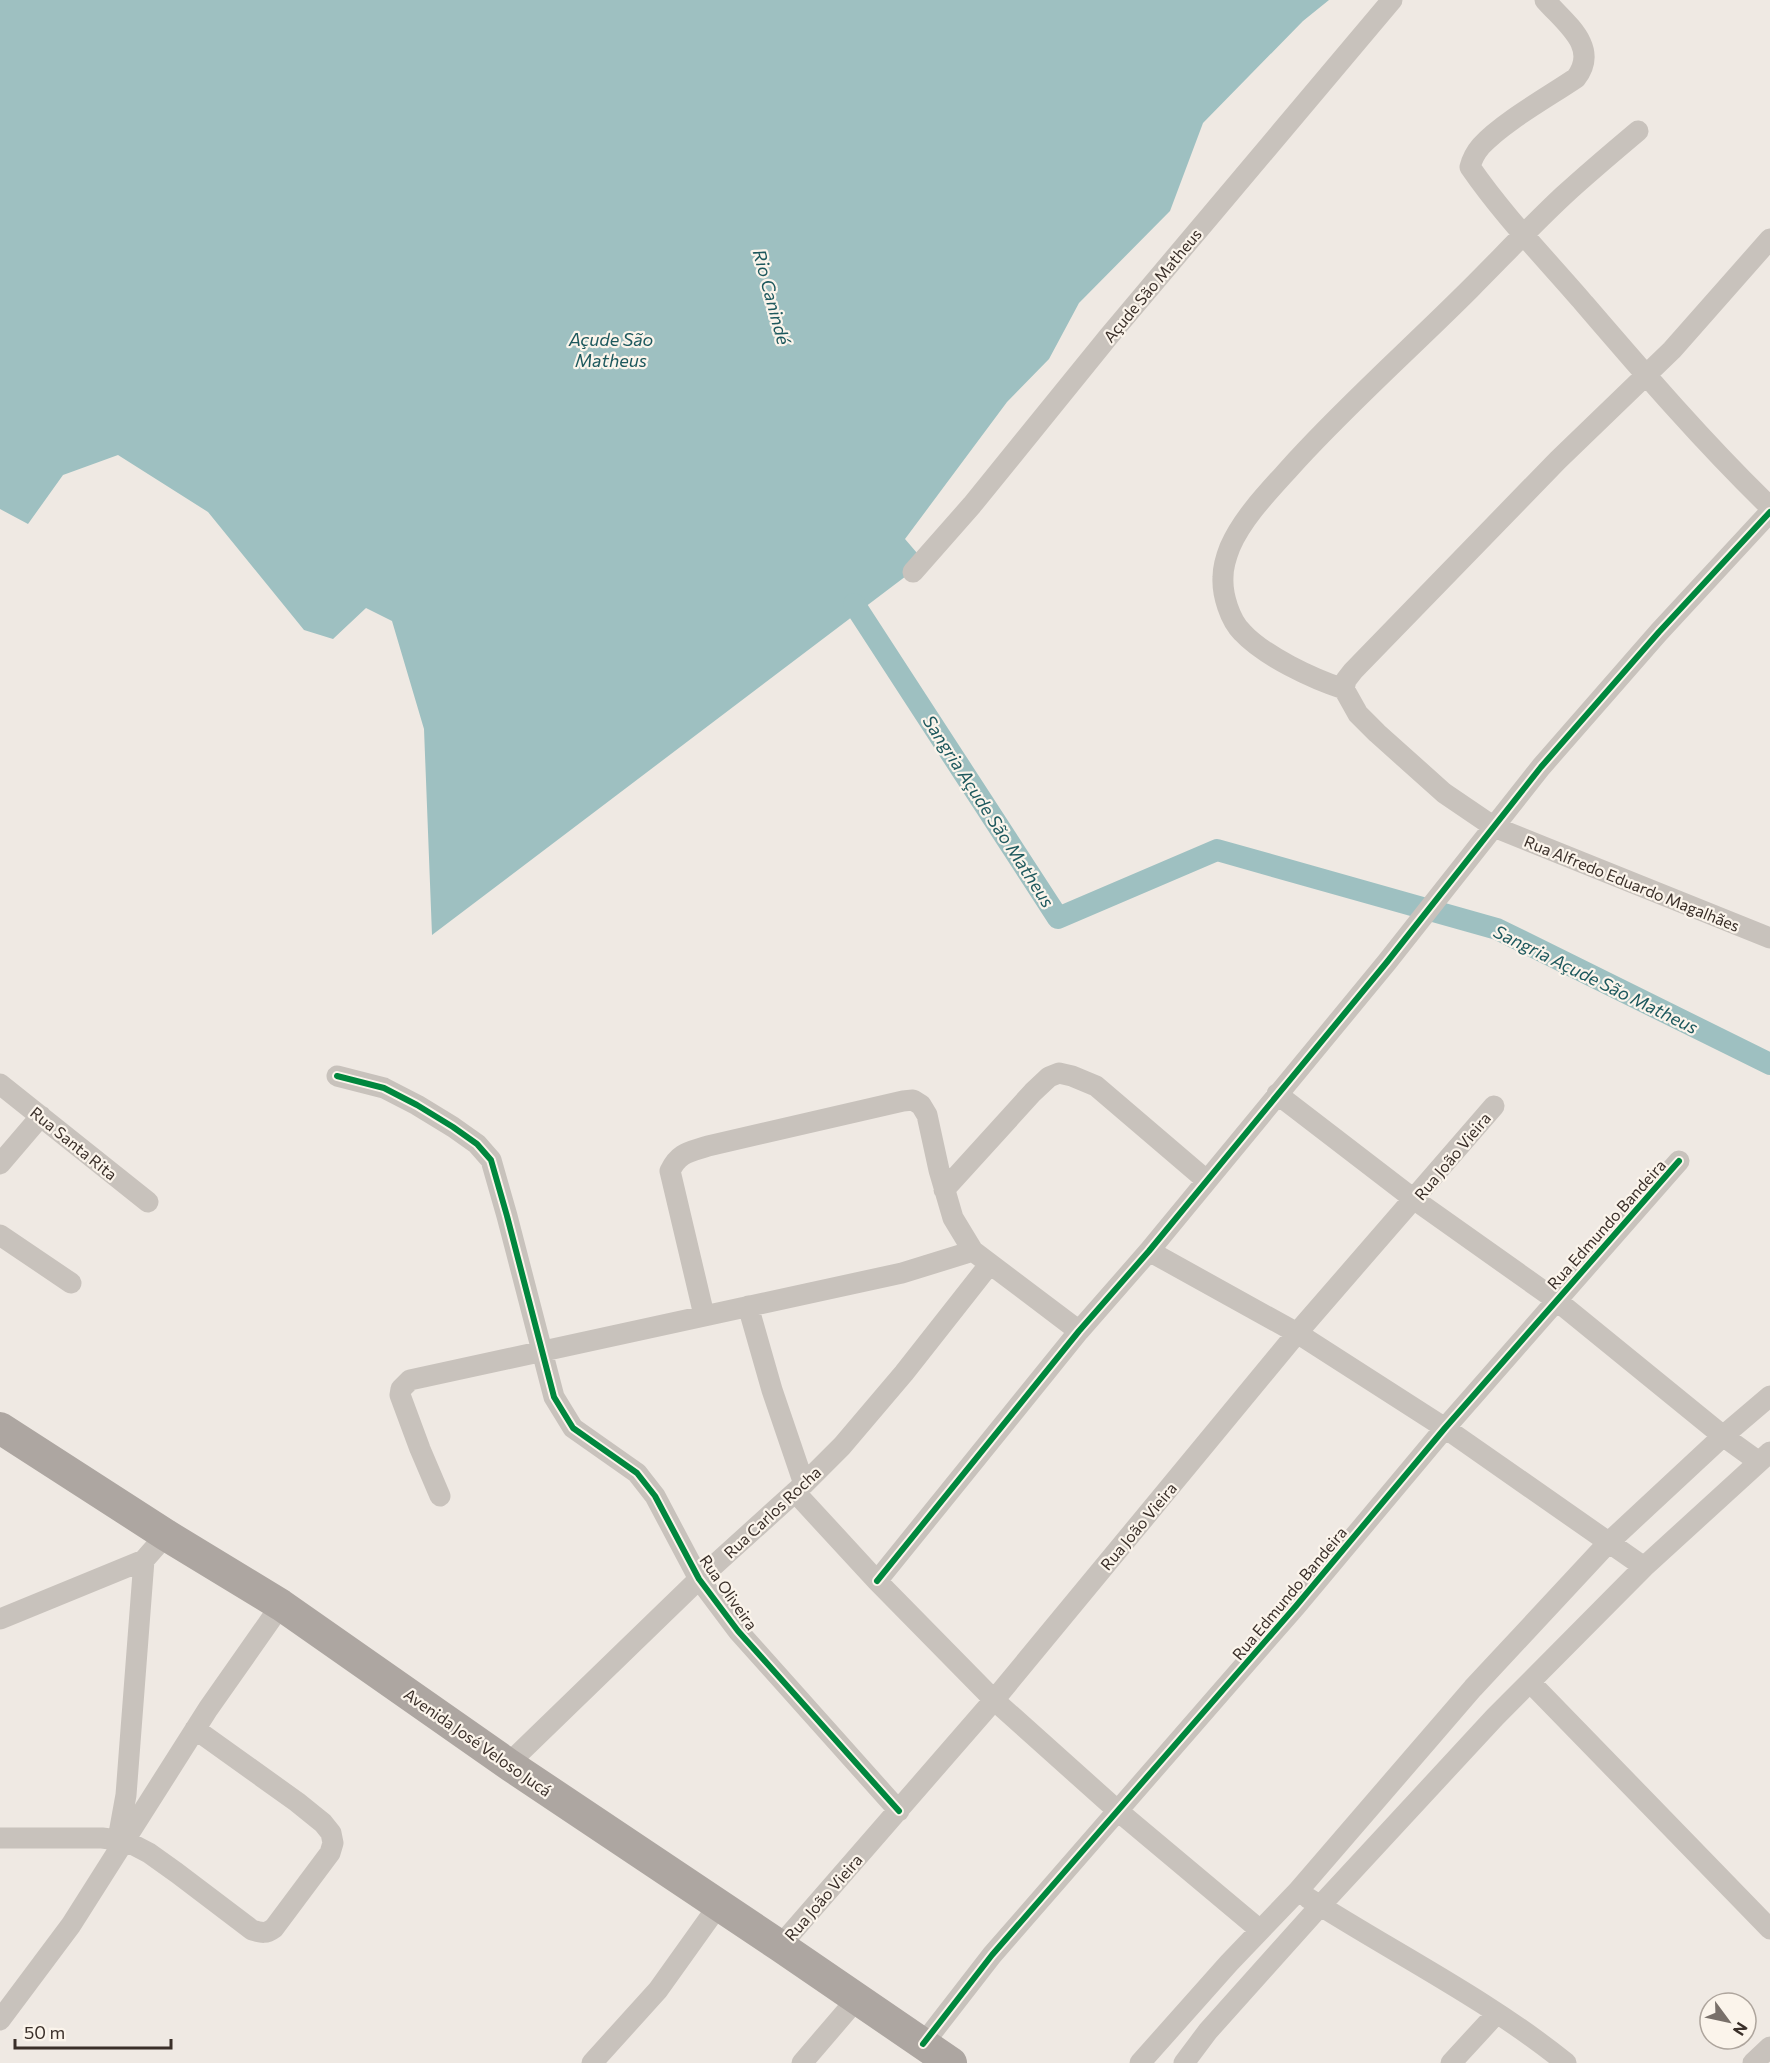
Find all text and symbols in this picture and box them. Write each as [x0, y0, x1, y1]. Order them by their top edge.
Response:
street label: Açude São Matheus [1099, 224, 1205, 346]
water label: Rio Canindé [749, 247, 795, 348]
water label: Açude São Matheus [568, 328, 653, 371]
water label: Sangria Açude São Matheus [919, 711, 1059, 911]
street label: Rua Alfredo Eduardo Magalhães [1522, 831, 1742, 935]
water label: Sangria Açude São Matheus [1490, 920, 1702, 1038]
street label: Rua Santa Rita [27, 1102, 121, 1184]
street label: Rua João Vieira [1410, 1108, 1494, 1204]
street label: Rua Edmundo Bandeira [1543, 1155, 1669, 1293]
street label: Rua Carlos Rocha [720, 1462, 824, 1562]
street label: Rua João Vieira [1096, 1478, 1180, 1574]
street label: Rua Edmundo Bandeira [1228, 1523, 1350, 1663]
street label: Rua Oliveira [696, 1551, 762, 1633]
street label: Avenida José Veloso Jucá [401, 1684, 555, 1800]
street label: Rua João Vieira [780, 1850, 866, 1944]
north arrow [1698, 1991, 1758, 2051]
scale bar [15, 2012, 171, 2050]
text: N [1730, 2019, 1752, 2040]
text: 50 m [24, 2021, 65, 2043]

